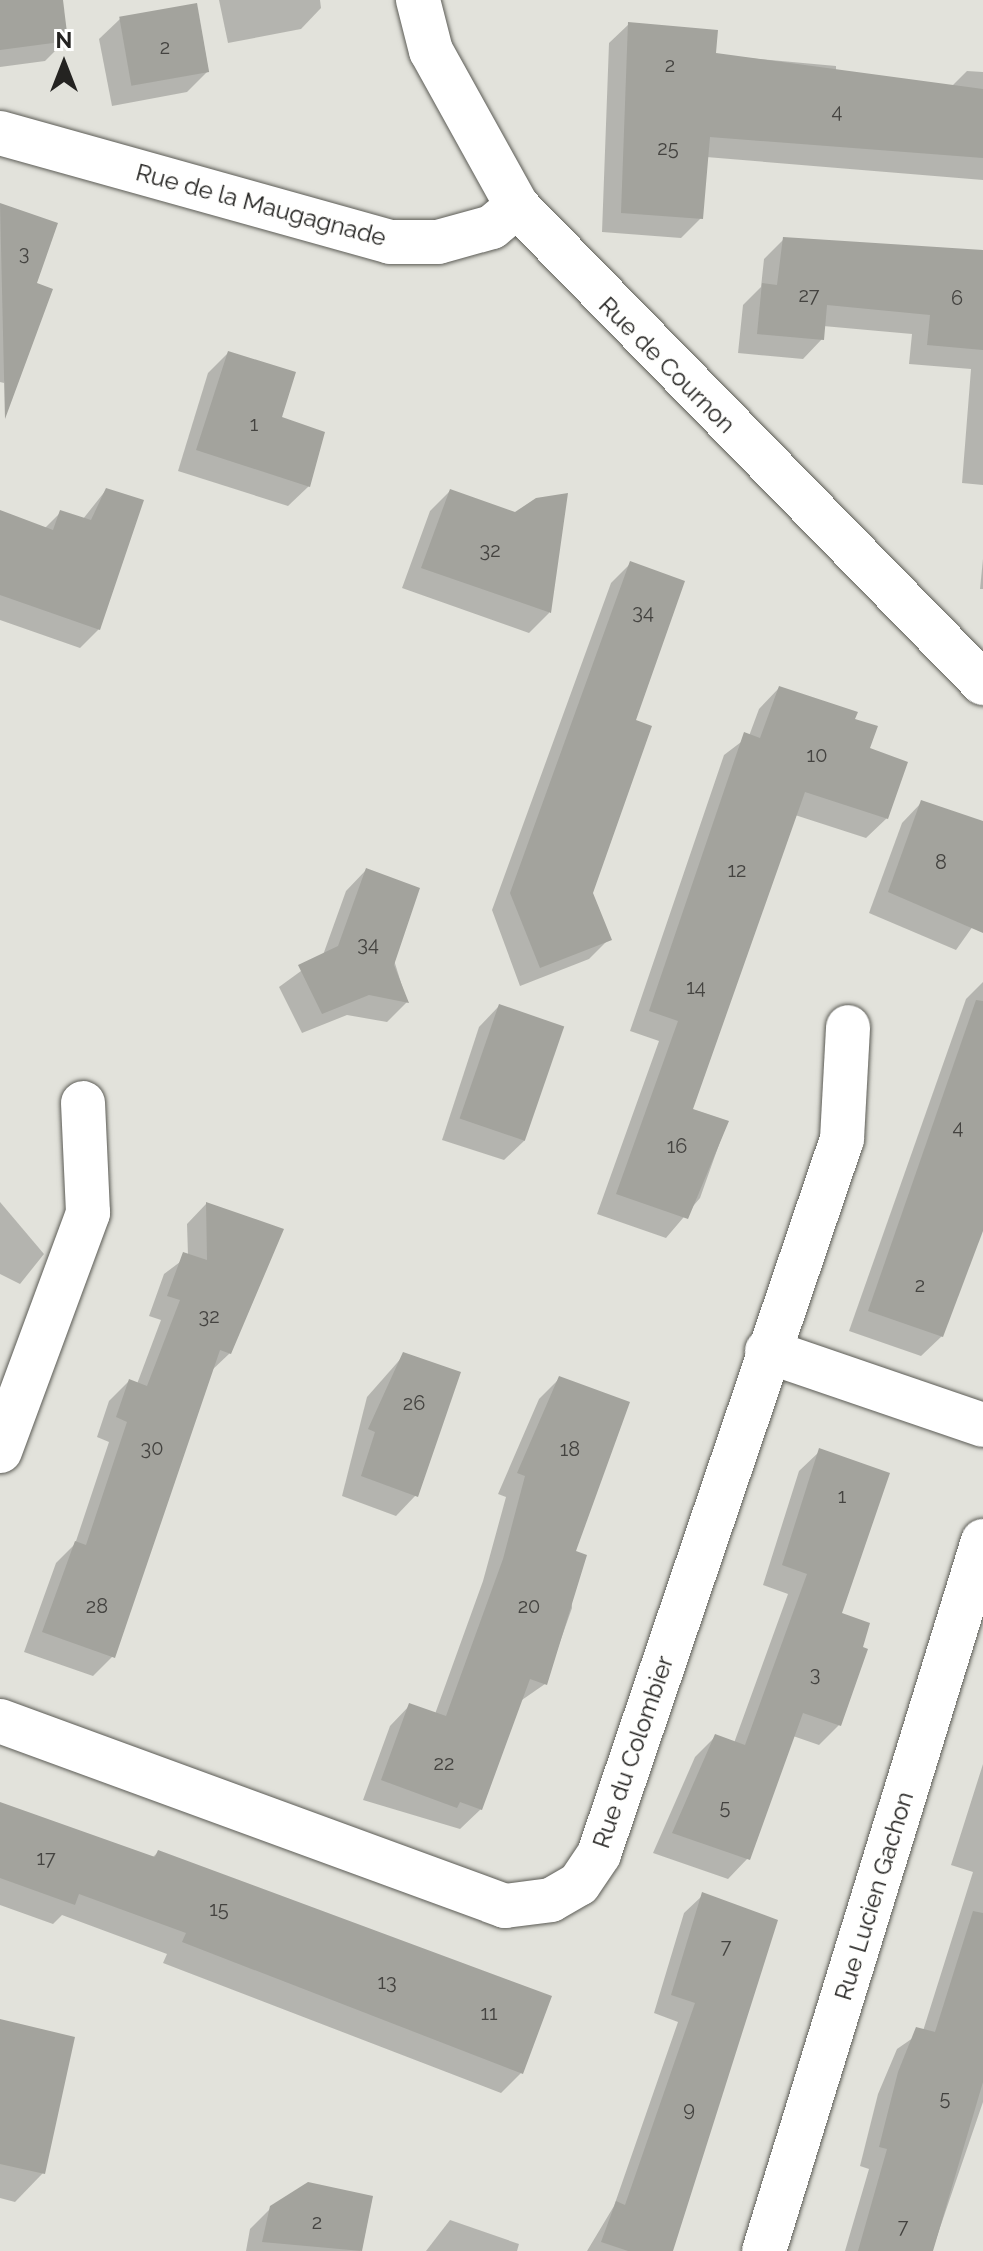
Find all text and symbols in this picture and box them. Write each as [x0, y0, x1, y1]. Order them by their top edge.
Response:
north arrow [24, 24, 104, 104]
text: N [56, 27, 72, 53]
house number: 2 [160, 35, 170, 59]
house number: 2 [665, 53, 675, 77]
house number: 4 [832, 99, 842, 123]
house number: 25 [657, 136, 679, 160]
street label: Rue de la Maugagnade [133, 158, 389, 252]
house number: 3 [19, 241, 29, 265]
house number: 27 [798, 283, 820, 307]
house number: 6 [951, 286, 963, 310]
street label: Rue de Cournon [593, 291, 741, 439]
house number: 1 [250, 412, 258, 436]
house number: 32 [479, 538, 501, 562]
house number: 34 [632, 600, 654, 624]
house number: 10 [807, 743, 827, 767]
house number: 8 [935, 850, 947, 874]
house number: 12 [728, 858, 746, 882]
house number: 34 [357, 932, 379, 956]
house number: 14 [686, 975, 706, 999]
house number: 4 [953, 1115, 963, 1139]
house number: 16 [667, 1134, 687, 1158]
house number: 2 [915, 1273, 925, 1297]
house number: 32 [198, 1304, 220, 1328]
house number: 26 [403, 1391, 425, 1415]
house number: 30 [141, 1436, 163, 1460]
house number: 18 [560, 1437, 580, 1461]
house number: 1 [838, 1484, 846, 1508]
house number: 28 [86, 1594, 108, 1618]
house number: 20 [518, 1594, 540, 1618]
street label: Rue du Colombier [587, 1652, 679, 1852]
house number: 3 [810, 1662, 820, 1686]
house number: 22 [434, 1751, 454, 1775]
street label: Rue Lucien Gachon [829, 1788, 919, 2004]
house number: 5 [720, 1795, 730, 1819]
house number: 17 [36, 1846, 56, 1870]
house number: 15 [209, 1897, 229, 1921]
house number: 7 [721, 1934, 731, 1958]
house number: 13 [377, 1970, 397, 1994]
house number: 11 [480, 2001, 498, 2025]
house number: 5 [940, 2086, 950, 2110]
house number: 9 [683, 2097, 695, 2121]
house number: 2 [312, 2210, 322, 2234]
house number: 7 [898, 2214, 908, 2238]

